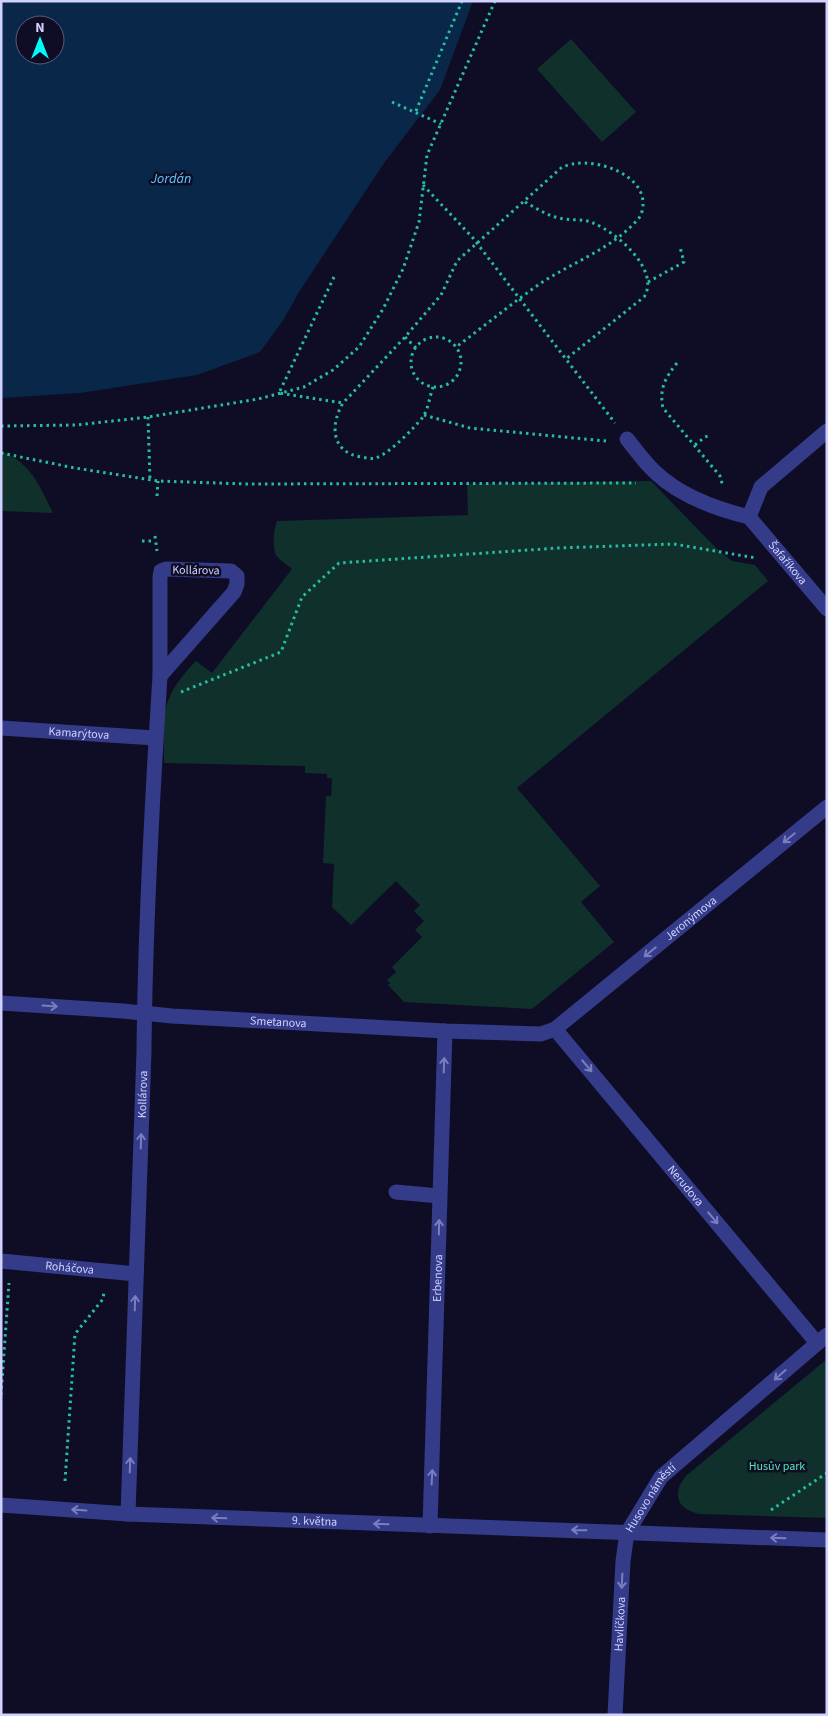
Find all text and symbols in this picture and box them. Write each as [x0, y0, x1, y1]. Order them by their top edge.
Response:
north arrow [15, 15, 65, 65]
text: N [35, 18, 45, 38]
water label: Jordán [150, 169, 191, 189]
street label: Šafaříkova [764, 538, 811, 589]
street label: Kollárova [172, 562, 220, 579]
street label: Kamarýtova [48, 723, 110, 744]
one-way arrow [783, 832, 796, 843]
street label: Jeronýmova [662, 892, 721, 945]
one-way arrow [643, 946, 656, 957]
one-way arrow [42, 1001, 58, 1010]
street label: Smetanova [250, 1012, 307, 1032]
one-way arrow [439, 1057, 448, 1073]
one-way arrow [581, 1059, 592, 1072]
street label: Kollárova [134, 1070, 152, 1118]
one-way arrow [136, 1133, 146, 1149]
street label: Nerudova [663, 1162, 708, 1210]
one-way arrow [707, 1211, 718, 1224]
one-way arrow [434, 1220, 443, 1236]
street label: Erbenova [429, 1254, 447, 1302]
street label: Roháčova [44, 1257, 95, 1279]
one-way arrow [131, 1295, 140, 1311]
one-way arrow [773, 1369, 786, 1380]
one-way arrow [125, 1458, 135, 1474]
park label: Husův park [749, 1458, 805, 1475]
street label: Husovo náměstí [621, 1459, 681, 1536]
one-way arrow [427, 1470, 436, 1486]
one-way arrow [72, 1506, 88, 1515]
street label: 9. května [292, 1512, 338, 1531]
one-way arrow [211, 1513, 227, 1522]
one-way arrow [374, 1519, 390, 1529]
one-way arrow [571, 1525, 587, 1535]
one-way arrow [770, 1533, 786, 1543]
one-way arrow [618, 1573, 627, 1589]
street label: Havlíčkova [610, 1596, 630, 1652]

